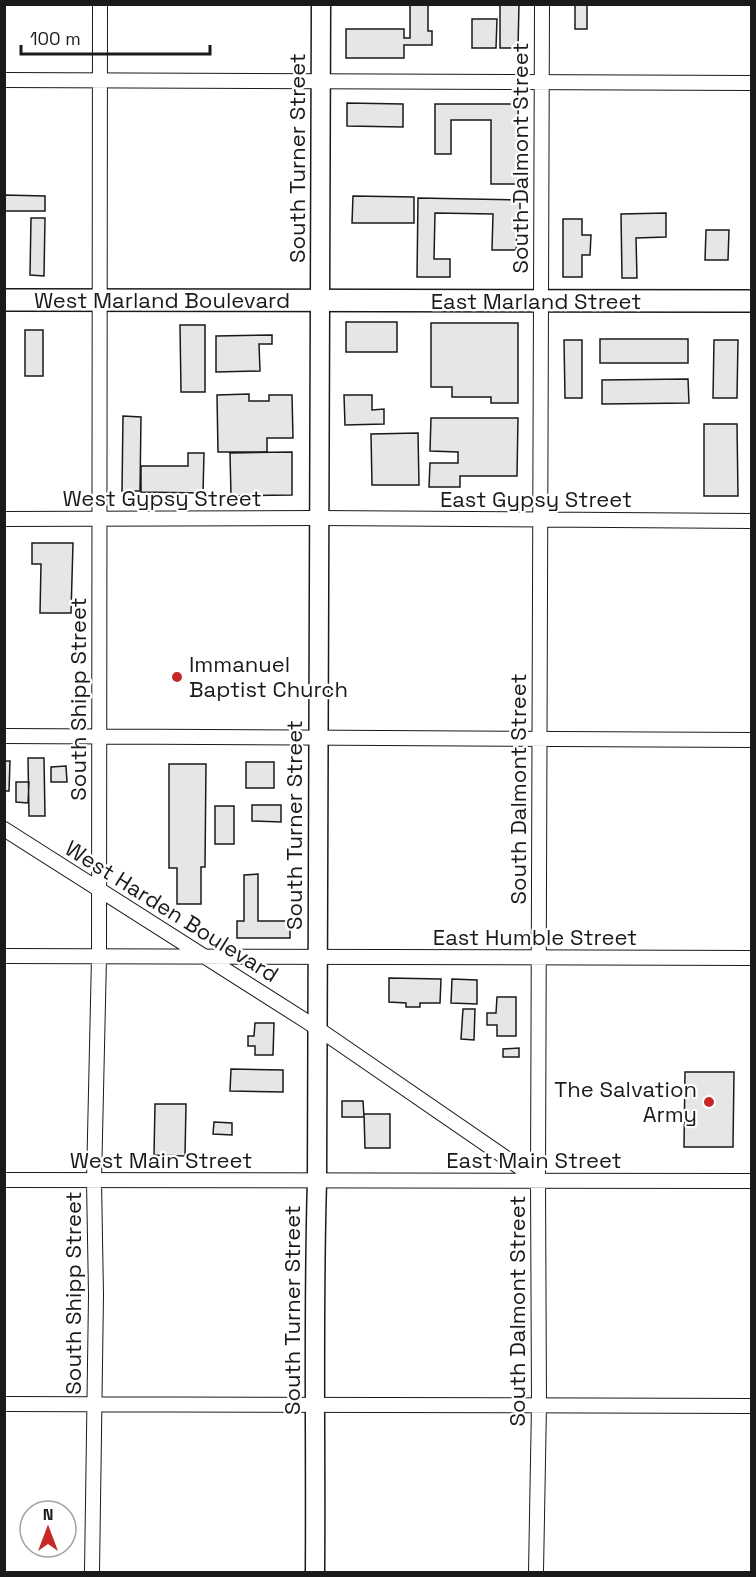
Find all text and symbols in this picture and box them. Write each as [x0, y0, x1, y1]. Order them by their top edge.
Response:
scale bar [21, 18, 210, 56]
text: 100 m [30, 27, 81, 50]
street label: South Dalmont Street [506, 42, 534, 274]
street label: South Turner Street [283, 53, 311, 263]
street label: West Marland Boulevard [34, 286, 290, 314]
street label: East Marland Street [431, 287, 641, 315]
street label: West Gypsy Street [62, 484, 262, 512]
street label: East Gypsy Street [440, 485, 632, 513]
street label: South Shipp Street [64, 597, 92, 801]
place label: Immanuel Baptist Church [189, 650, 348, 703]
marker: Immanuel Baptist Church [170, 670, 184, 684]
street label: South Dalmont Street [504, 673, 532, 905]
street label: South Turner Street [280, 720, 308, 930]
street label: West Harden Boulevard [60, 834, 284, 988]
street label: East Humble Street [433, 923, 637, 951]
place label: The Salvation Army [554, 1075, 697, 1128]
marker: The Salvation Army [702, 1095, 716, 1109]
street label: West Main Street [70, 1146, 252, 1174]
street label: East Main Street [446, 1146, 622, 1174]
street label: South Shipp Street [59, 1191, 87, 1395]
street label: South Dalmont Street [503, 1195, 531, 1427]
street label: South Turner Street [278, 1205, 306, 1415]
north arrow [18, 1499, 78, 1559]
text: N [43, 1504, 53, 1525]

